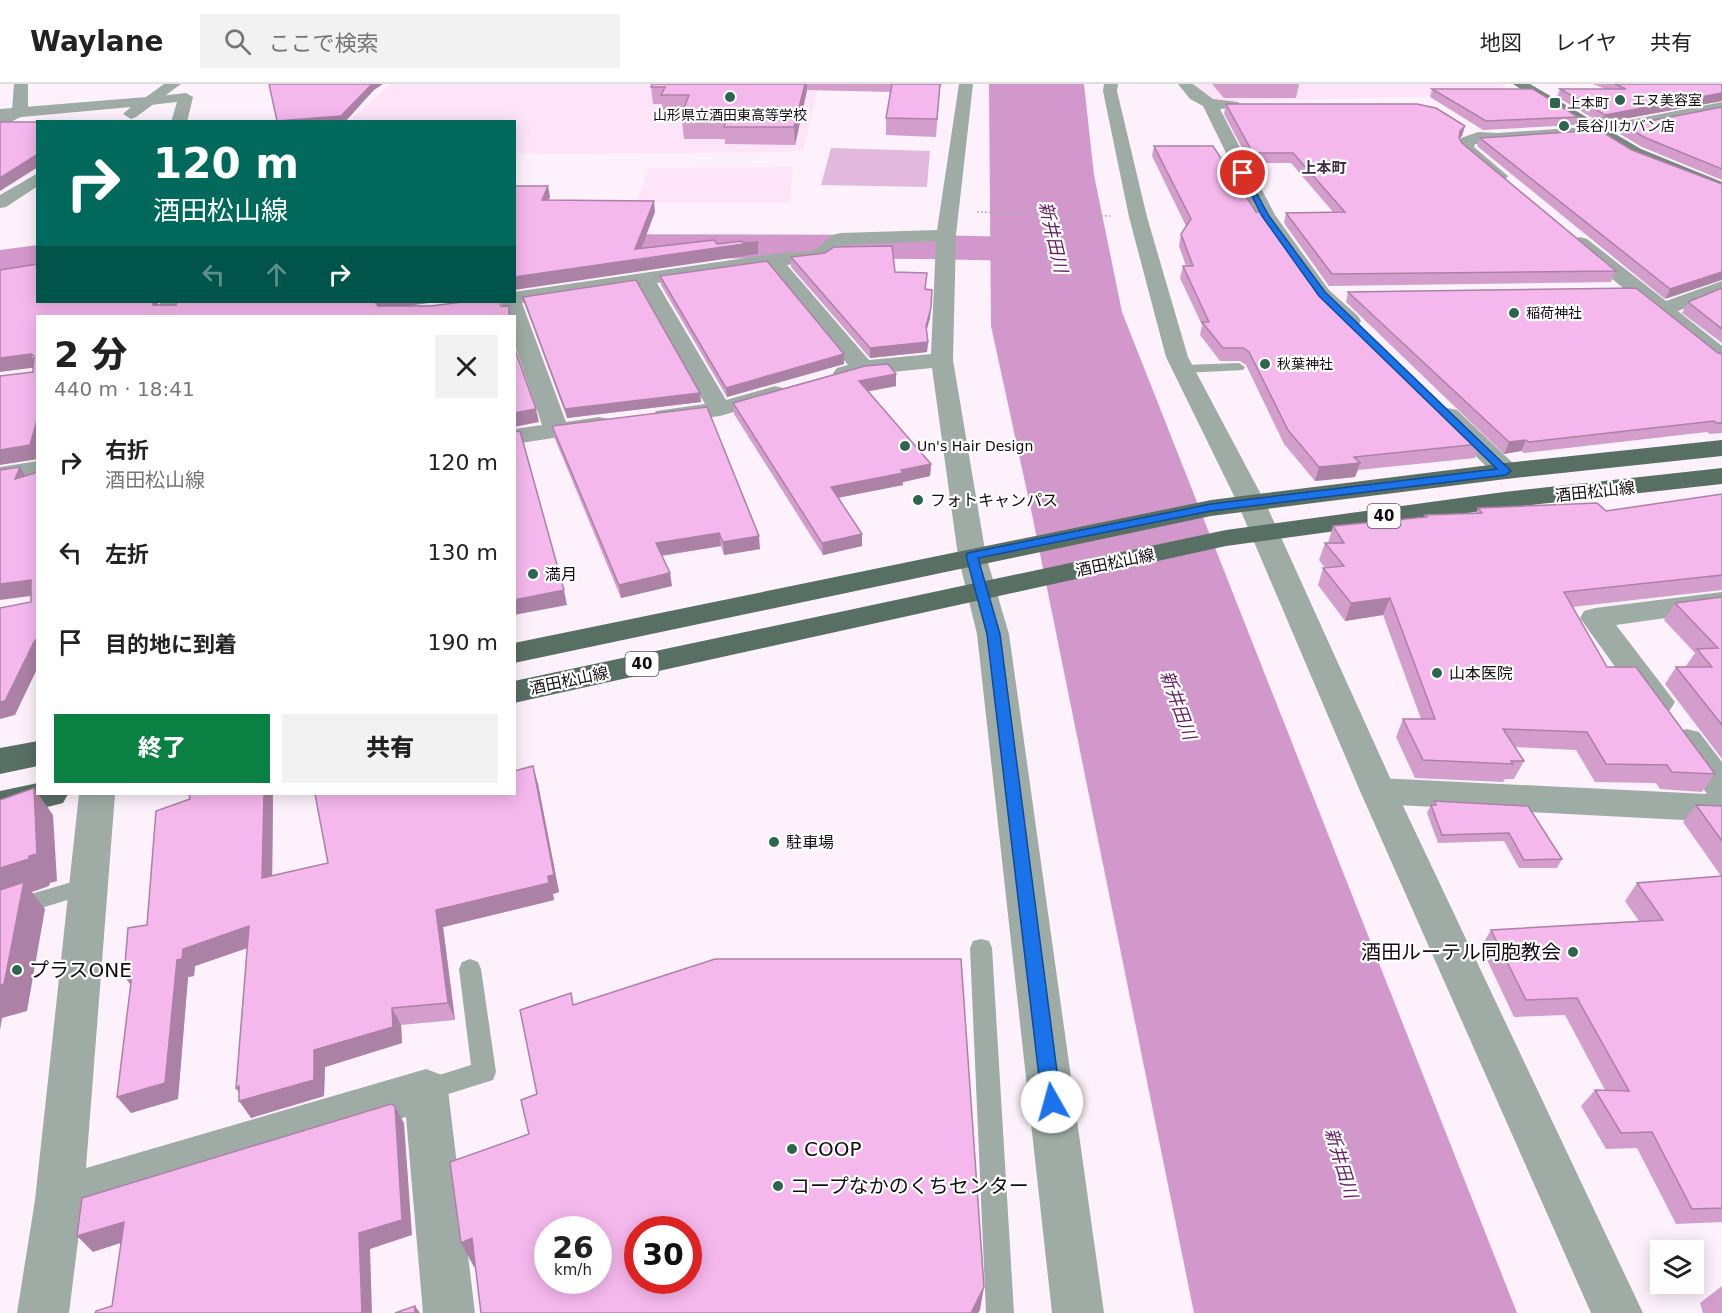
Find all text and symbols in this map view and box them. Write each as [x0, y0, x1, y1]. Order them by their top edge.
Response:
search box [200, 14, 620, 68]
text: Waylane [30, 25, 164, 58]
icon: search [221, 25, 254, 58]
text: ここで検索 [269, 31, 379, 56]
text: 地図 [1480, 31, 1522, 55]
text: レイヤ [1555, 31, 1617, 55]
text: 共有 [1650, 31, 1692, 55]
marker: 山形県立酒田東高等学校 [723, 90, 737, 104]
place label: エヌ美容室 [1632, 92, 1702, 108]
marker: エヌ美容室 [1613, 93, 1627, 107]
place label: 上本町 [1567, 95, 1609, 111]
marker: 上本町 [1548, 96, 1562, 110]
place label: 山形県立酒田東高等学校 [653, 107, 807, 123]
place label: 長谷川カバン店 [1576, 118, 1675, 134]
marker: 長谷川カバン店 [1557, 119, 1571, 133]
text: 120 m [153, 139, 299, 188]
icon: right [54, 144, 132, 222]
pin [1217, 147, 1268, 198]
icon: arrive [1226, 156, 1259, 189]
district label: 上本町 [1301, 159, 1347, 177]
text: 酒田松山線 [153, 195, 288, 226]
water label: 新井田川 [1035, 199, 1072, 276]
icon: left [197, 258, 230, 291]
icon: ahead [260, 258, 293, 291]
icon: right [323, 258, 356, 291]
place label: 稲荷神社 [1526, 305, 1582, 321]
marker: 稲荷神社 [1507, 306, 1521, 320]
text: 2 分 [54, 334, 128, 375]
button: close [435, 335, 498, 398]
place label: 秋葉神社 [1277, 356, 1333, 372]
marker: 秋葉神社 [1258, 357, 1272, 371]
text: 440 m · 18:41 [54, 377, 195, 401]
text: 右折 [105, 438, 149, 463]
place label: Un's Hair Design [917, 438, 1033, 454]
marker: Un's Hair Design [898, 439, 912, 453]
icon: right [54, 446, 87, 479]
text: 120 m [428, 450, 498, 475]
text: 酒田松山線 [105, 468, 205, 492]
street label: 酒田松山線 [1554, 478, 1636, 505]
place label: フォトキャンパス [930, 491, 1058, 510]
marker: フォトキャンパス [911, 493, 925, 507]
road number: 40 [1368, 504, 1400, 528]
icon: left [54, 536, 87, 569]
text: 130 m [428, 540, 498, 565]
text: 左折 [105, 542, 149, 567]
street label: 酒田松山線 [1074, 545, 1156, 580]
place label: 満月 [545, 565, 577, 584]
marker: 満月 [526, 567, 540, 581]
icon: arrive [54, 626, 87, 659]
text: 190 m [428, 630, 498, 655]
text: 目的地に到着 [105, 632, 237, 657]
road number: 40 [626, 652, 658, 676]
street label: 酒田松山線 [528, 663, 610, 698]
place label: 山本医院 [1449, 664, 1513, 683]
marker: 山本医院 [1430, 666, 1444, 680]
water label: 新井田川 [1156, 667, 1201, 744]
button: 終了 [54, 714, 270, 783]
button: 共有 [282, 714, 498, 783]
place label: 駐車場 [786, 833, 834, 852]
marker: 駐車場 [767, 835, 781, 849]
place label: 酒田ルーテル同胞教会 [1361, 940, 1561, 964]
marker: 酒田ルーテル同胞教会 [1566, 945, 1580, 959]
place label: プラスONE [29, 958, 132, 982]
marker: プラスONE [10, 963, 24, 977]
position arrow [1020, 1070, 1084, 1134]
water label: 新井田川 [1321, 1125, 1363, 1202]
place label: COOP [804, 1137, 862, 1161]
marker: COOP [785, 1142, 799, 1156]
place label: コープなかのくちセンター [790, 1174, 1029, 1198]
marker: コープなかのくちセンター [771, 1179, 785, 1193]
speed limit sign: 30 [624, 1216, 702, 1294]
text: 26 [552, 1230, 594, 1265]
map controls [1650, 1240, 1704, 1294]
button: layers [1650, 1240, 1704, 1294]
text: km/h [554, 1261, 592, 1279]

